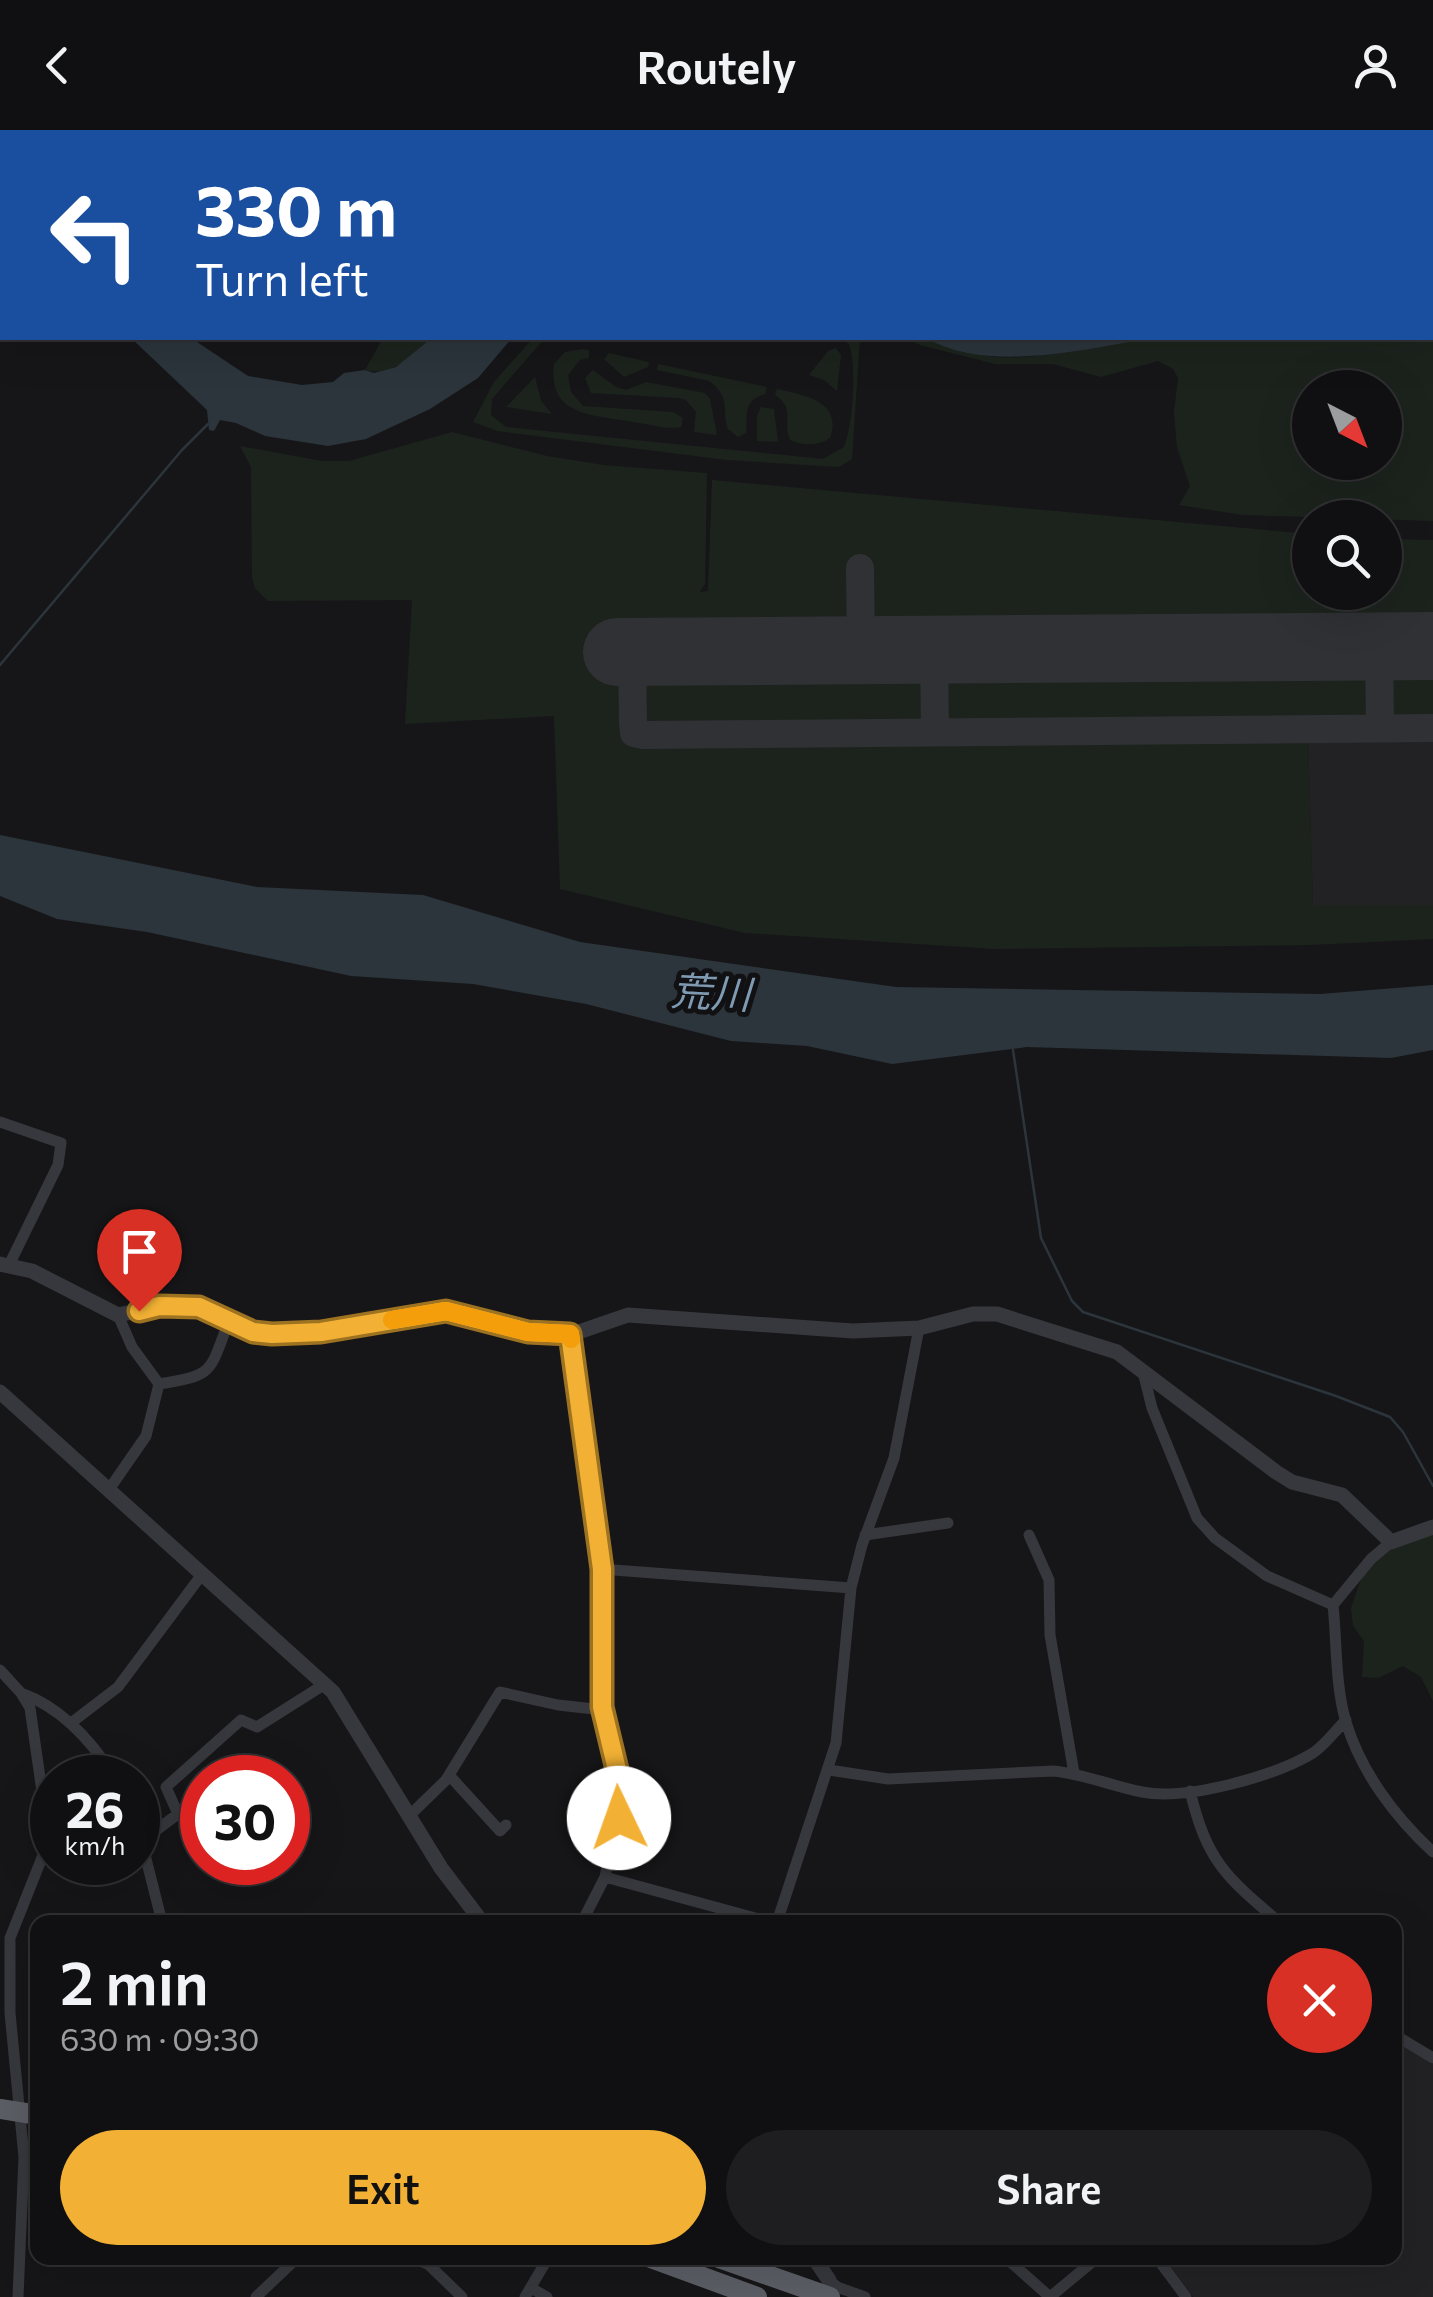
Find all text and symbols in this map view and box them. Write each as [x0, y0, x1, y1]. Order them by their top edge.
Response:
icon: back [30, 38, 85, 93]
text: Routely [636, 38, 797, 93]
icon: person [1348, 38, 1403, 93]
text: 330 m [195, 165, 397, 250]
icon: left [30, 170, 160, 300]
text: Turn left [195, 250, 369, 305]
north arrow [1292, 370, 1402, 480]
map controls [1292, 370, 1402, 610]
button: search [1292, 500, 1402, 610]
water label: 荒川 [670, 964, 756, 1017]
pin [97, 1209, 182, 1312]
icon: arrive [112, 1224, 167, 1279]
speed limit sign: 30 [180, 1755, 310, 1885]
position arrow [567, 1766, 671, 1870]
text: 26 [65, 1777, 124, 1838]
text: km/h [65, 1830, 125, 1860]
text: 2 min [60, 1944, 209, 2017]
button: close [1267, 1948, 1372, 2053]
text: 630 m · 09:30 [60, 2018, 259, 2058]
button: Exit [60, 2130, 706, 2245]
button: Share [726, 2130, 1372, 2245]

